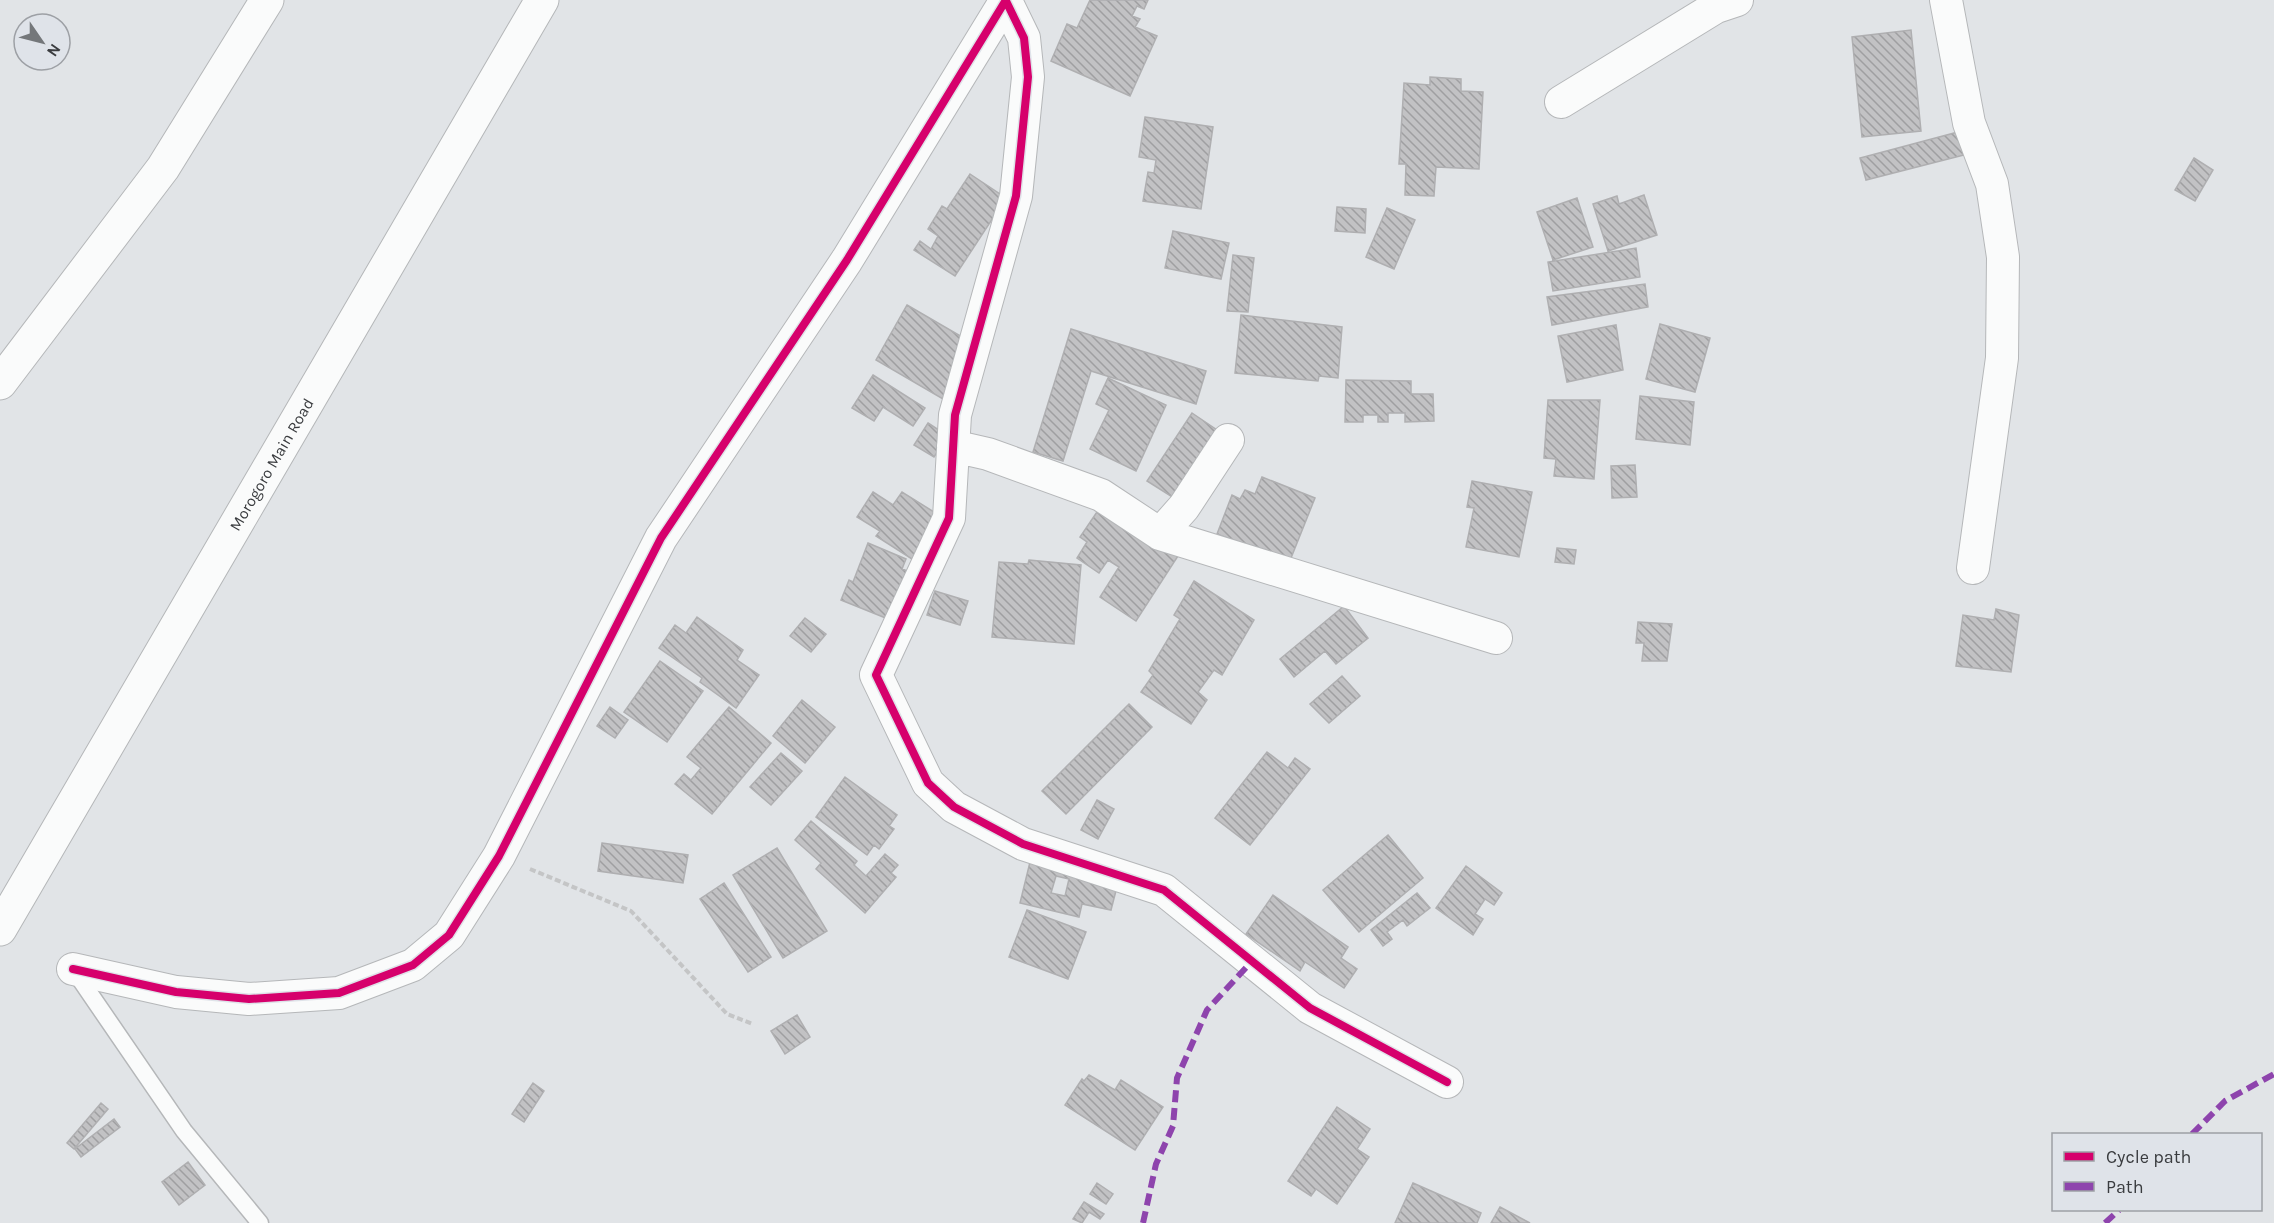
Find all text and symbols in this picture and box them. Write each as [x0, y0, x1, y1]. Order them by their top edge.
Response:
north arrow [12, 12, 72, 72]
text: N [43, 40, 65, 60]
street label: Morogoro Main Road [225, 395, 317, 534]
legend [2052, 1133, 2262, 1211]
text: Cycle path [2106, 1146, 2191, 1168]
text: Path [2106, 1176, 2144, 1198]

